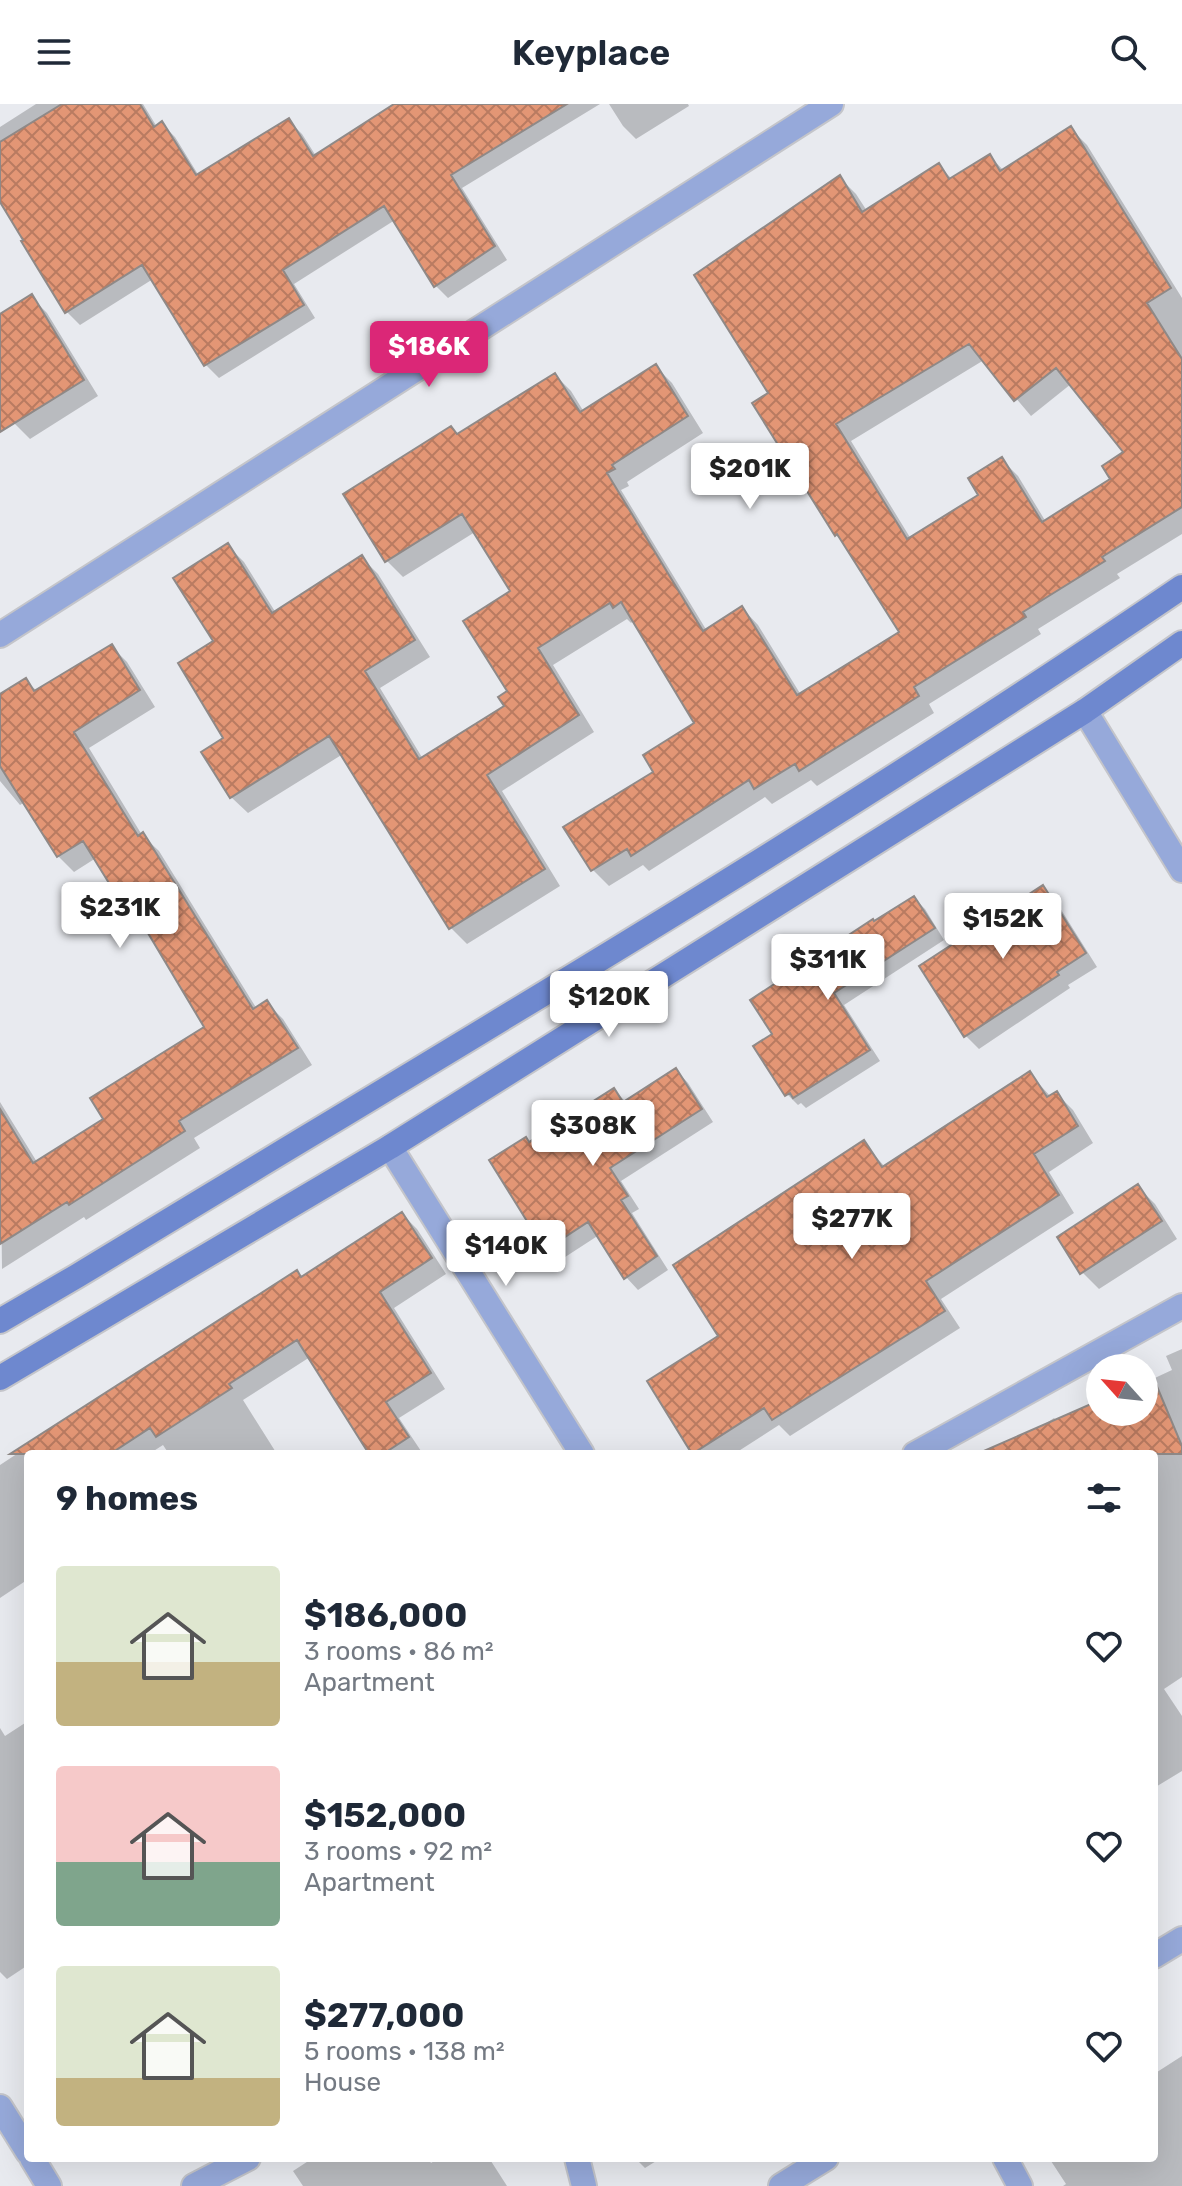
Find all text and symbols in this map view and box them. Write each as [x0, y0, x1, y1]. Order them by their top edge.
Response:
icon: menu [32, 30, 76, 74]
icon: search [1106, 30, 1150, 74]
text: Keyplace [512, 31, 670, 74]
pin: $186K [373, 321, 485, 389]
text: $186K [388, 331, 470, 362]
pin: $201K [694, 443, 806, 511]
text: $201K [709, 453, 791, 484]
pin: $231K [64, 882, 176, 950]
text: $231K [79, 892, 161, 923]
pin: $152K [947, 893, 1059, 961]
text: $152K [962, 903, 1044, 934]
pin: $311K [772, 934, 884, 1002]
text: $311K [789, 944, 867, 975]
pin: $120K [553, 971, 665, 1039]
text: $120K [568, 981, 650, 1012]
pin: $308K [537, 1100, 649, 1168]
text: $308K [549, 1110, 637, 1141]
pin: $277K [796, 1193, 908, 1261]
text: $277K [811, 1203, 893, 1234]
pin: $140K [450, 1220, 562, 1288]
text: $140K [465, 1230, 547, 1261]
north arrow [1086, 1354, 1158, 1426]
map controls [1086, 1354, 1158, 1426]
icon: filters [1082, 1476, 1126, 1520]
text: 9 homes [56, 1478, 198, 1519]
text: $186,000 [304, 1595, 467, 1636]
icon: home [120, 1598, 216, 1694]
icon: heart [1082, 1624, 1126, 1668]
text: 3 rooms · 86 m² [304, 1636, 494, 1667]
text: Apartment [304, 1667, 435, 1698]
text: $152,000 [304, 1795, 466, 1836]
icon: home [120, 1798, 216, 1894]
icon: heart [1082, 1824, 1126, 1868]
text: 3 rooms · 92 m² [304, 1836, 492, 1867]
text: Apartment [304, 1867, 435, 1898]
text: $277,000 [304, 1995, 464, 2036]
icon: home [120, 1998, 216, 2094]
icon: heart [1082, 2024, 1126, 2068]
text: 5 rooms · 138 m² [304, 2036, 505, 2067]
text: House [304, 2067, 381, 2098]

